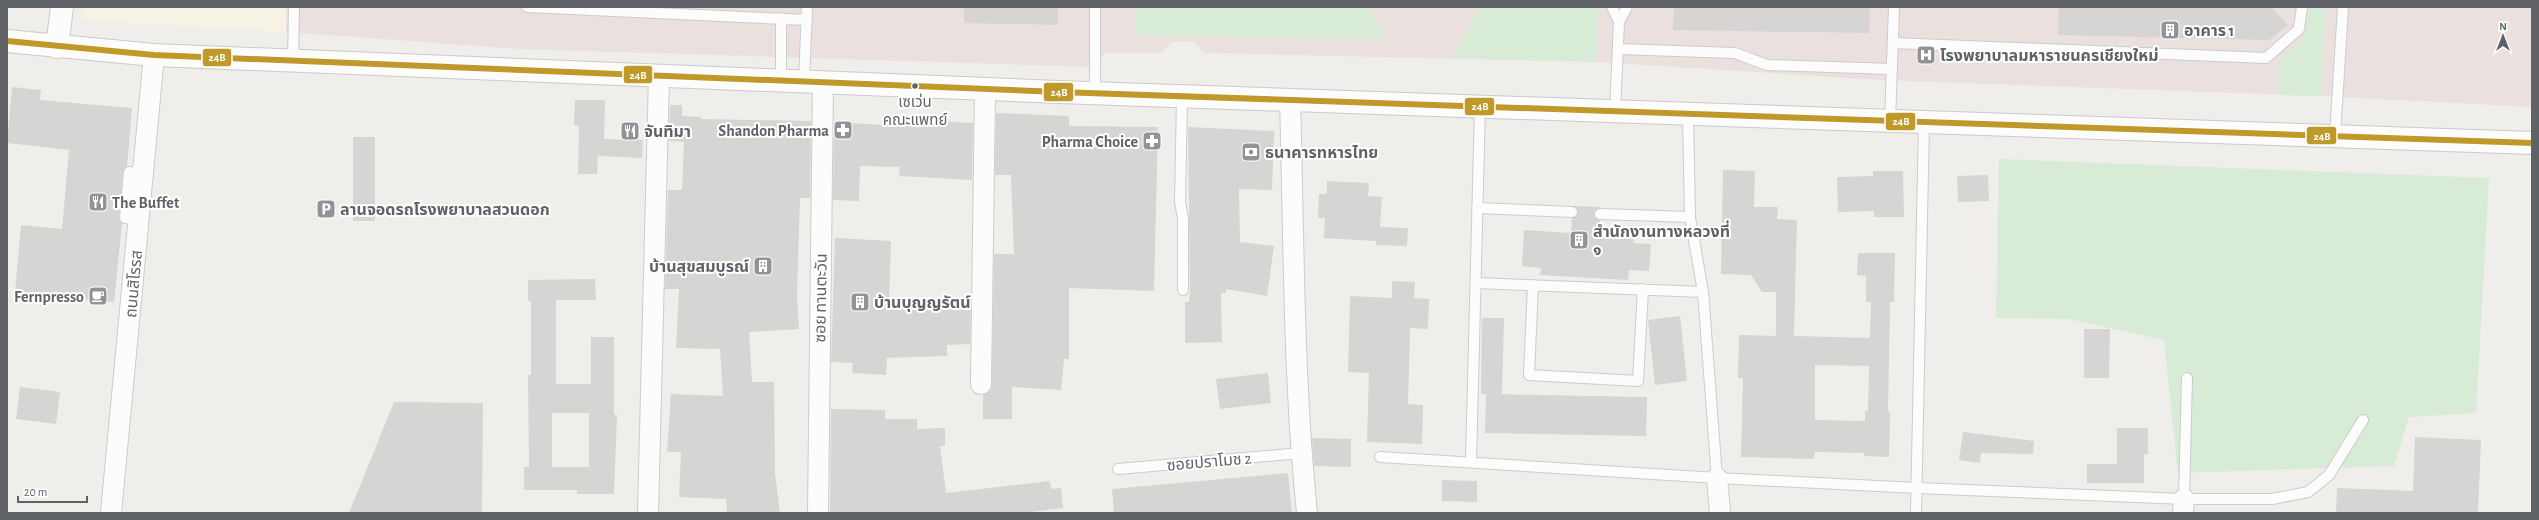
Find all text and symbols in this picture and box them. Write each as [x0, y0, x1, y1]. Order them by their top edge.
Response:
north arrow [2483, 16, 2523, 56]
building icon: อาคาร 1 [2159, 19, 2181, 41]
text: N [2499, 21, 2507, 32]
place label: อาคาร 1 [2184, 23, 2234, 39]
hospital icon: โรงพยาบาลมหาราชนครเชียงใหม่ [1915, 44, 1937, 66]
place label: โรงพยาบาลมหาราชนครเชียงใหม่ [1940, 47, 2159, 64]
line badge: 24B [202, 48, 232, 67]
text: 24B [208, 52, 226, 63]
line badge: 24B [623, 65, 653, 84]
text: 24B [629, 70, 647, 81]
marker: เซเว่น คณะแพทย์ [910, 81, 920, 91]
line badge: 24B [1043, 82, 1074, 102]
text: 24B [1050, 87, 1068, 98]
place label: เซเว่น คณะแพทย์ [883, 93, 947, 128]
line badge: 24B [1464, 97, 1495, 116]
text: 24B [1471, 101, 1489, 112]
line badge: 24B [1885, 112, 1916, 131]
text: 24B [1892, 116, 1910, 127]
pharmacy icon: Shandon Pharma [832, 119, 854, 141]
restaurant icon: จันทิมา [619, 120, 641, 142]
place label: Shandon Pharma [718, 123, 829, 139]
place label: จันทิมา [644, 124, 691, 140]
line badge: 24B [2306, 126, 2337, 145]
pharmacy icon: Pharma Choice [1141, 130, 1163, 152]
text: 24B [2313, 131, 2331, 142]
place label: Pharma Choice [1042, 134, 1138, 150]
bank icon: ธนาคารทหารไทย [1240, 141, 1262, 163]
place label: ธนาคารทหารไทย [1265, 145, 1378, 161]
restaurant icon: The Buffet [87, 191, 109, 213]
place label: The Buffet [112, 195, 180, 211]
parking icon: ลานจอดรถโรงพยาบาลสวนดอก [315, 198, 337, 220]
place label: ลานจอดรถโรงพยาบาลสวนดอก [340, 202, 550, 218]
place label: สำนักงานทางหลวงที่ ๑ [1593, 220, 1730, 258]
building icon: สำนักงานทางหลวงที่ ๑ [1568, 229, 1590, 251]
street label: ถนนสิโรรส [123, 250, 145, 319]
street label: ซอย ทานตะวัน [812, 253, 830, 343]
building icon: บ้านสุขสมบูรณ์ [752, 255, 774, 277]
place label: บ้านสุขสมบูรณ์ [649, 258, 749, 277]
cafe icon: Fernpresso [87, 285, 109, 307]
place label: Fernpresso [14, 289, 84, 305]
building icon: บ้านบุญญรัตน์ [849, 291, 871, 313]
place label: บ้านบุญญรัตน์ [874, 294, 971, 312]
street label: ซอยปราโมช 2 [1166, 450, 1252, 474]
scale bar [18, 478, 87, 504]
text: 20 m [24, 486, 47, 498]

